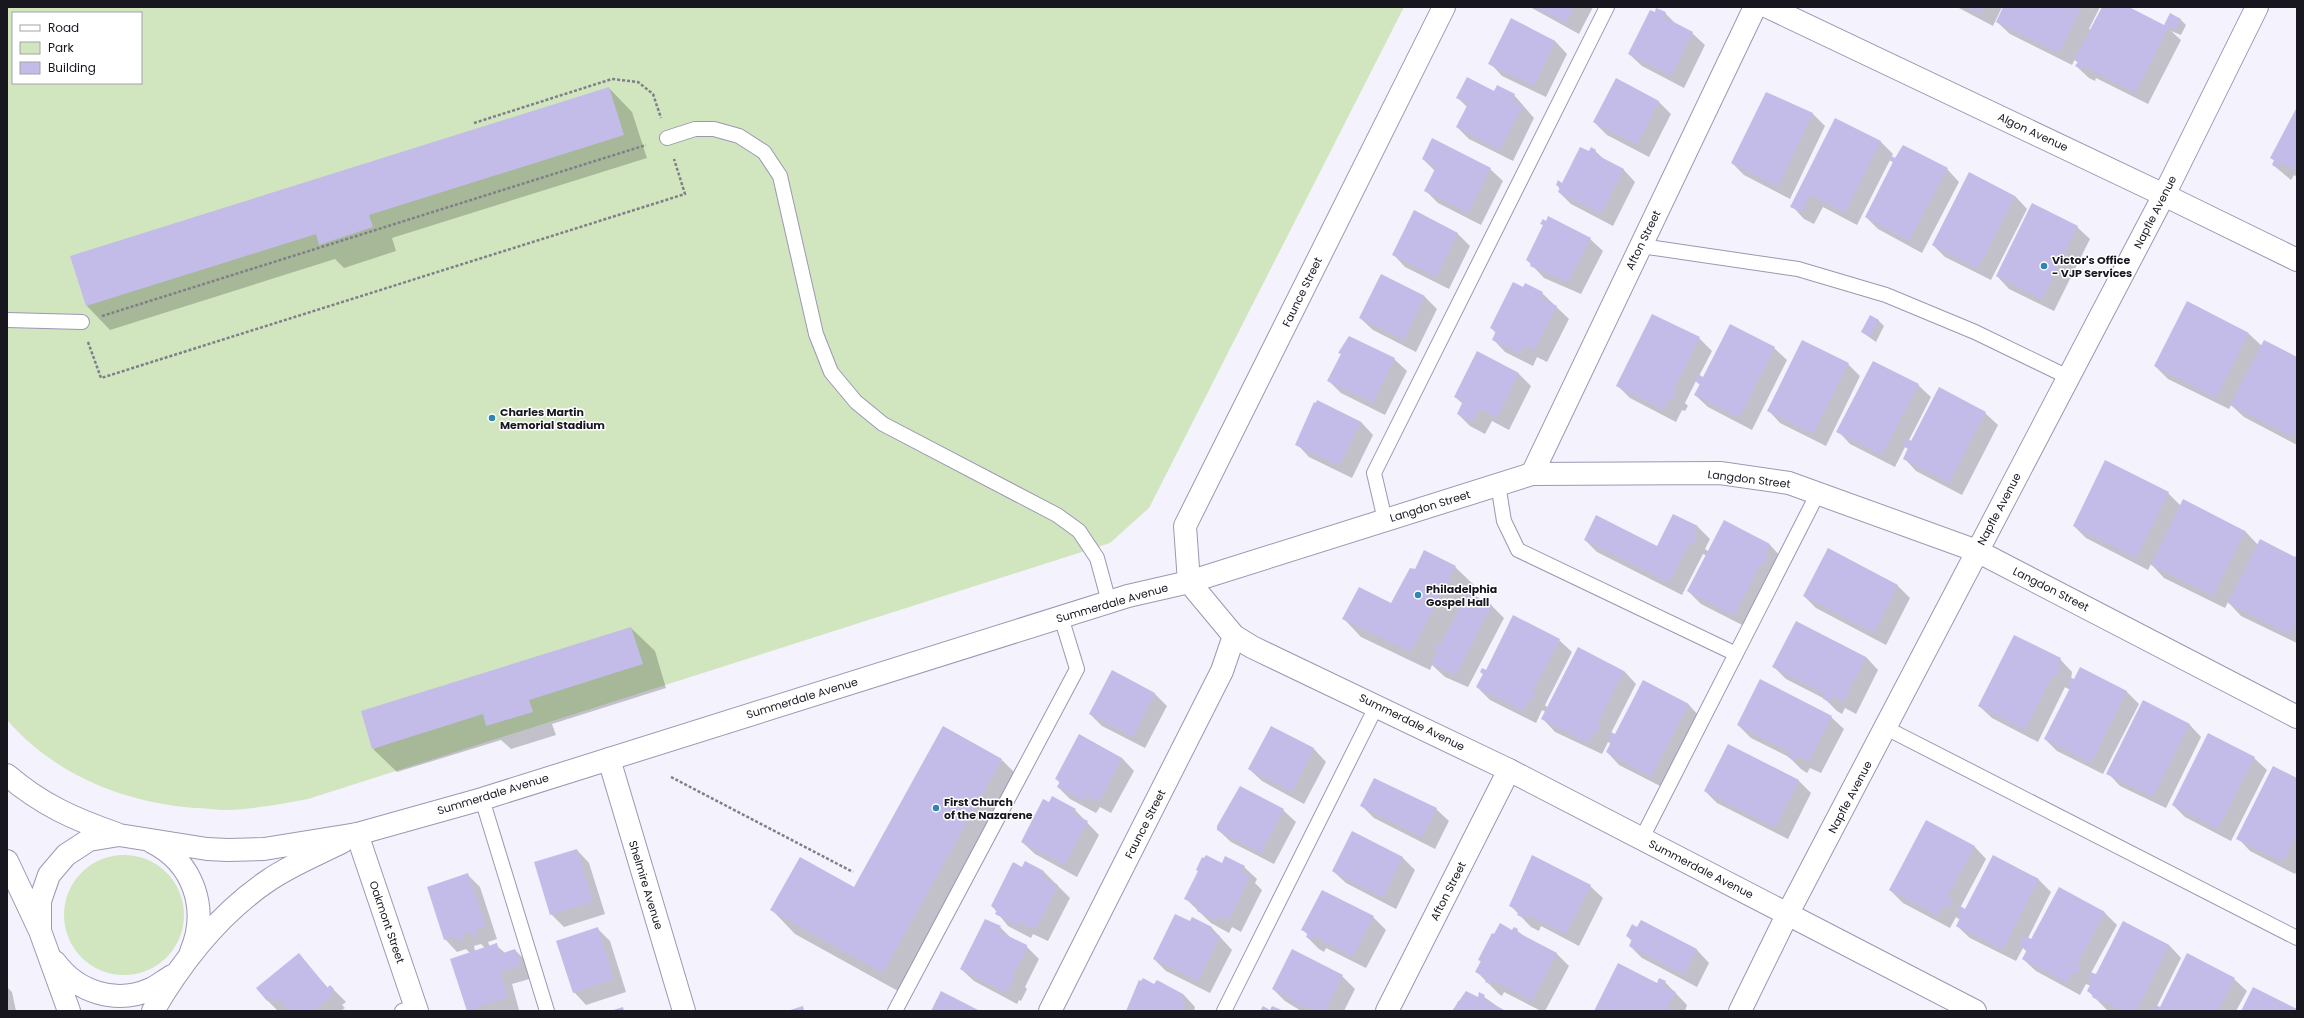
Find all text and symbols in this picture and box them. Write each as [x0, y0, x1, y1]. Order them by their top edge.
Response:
legend [12, 12, 142, 84]
text: Road [48, 19, 79, 36]
text: Park [48, 39, 75, 56]
text: Building [48, 59, 96, 76]
street label: Algon Avenue [1995, 109, 2071, 155]
street label: Napfle Avenue [2130, 173, 2180, 251]
street label: Afton Street [1622, 208, 1664, 272]
place label: Victor's Office - VJP Services [2052, 252, 2132, 281]
street label: Faunce Street [1278, 254, 1326, 330]
marker: Victor's Office - VJP Services [2039, 261, 2049, 271]
place label: Charles Martin Memorial Stadium [500, 404, 605, 433]
marker: Charles Martin Memorial Stadium [487, 413, 497, 423]
street label: Langdon Street [1707, 466, 1791, 492]
street label: Napfle Avenue [1973, 470, 2025, 548]
street label: Langdon Street [1388, 486, 1472, 526]
street label: Langdon Street [2010, 563, 2092, 615]
street label: Summerdale Avenue [1054, 579, 1170, 627]
place label: Philadelphia Gospel Hall [1426, 581, 1497, 610]
marker: Philadelphia Gospel Hall [1413, 590, 1423, 600]
street label: Summerdale Avenue [744, 673, 860, 723]
street label: Summerdale Avenue [1356, 689, 1468, 755]
street label: Napfle Avenue [1824, 758, 1876, 836]
street label: Summerdale Avenue [435, 769, 551, 819]
street label: Faunce Street [1121, 787, 1169, 861]
place label: First Church of the Nazarene [944, 794, 1033, 823]
marker: First Church of the Nazarene [931, 803, 941, 813]
street label: Summerdale Avenue [1646, 836, 1756, 902]
street label: Shelmire Avenue [625, 839, 667, 932]
street label: Afton Street [1426, 859, 1470, 923]
street label: Oakmont Street [365, 879, 409, 965]

